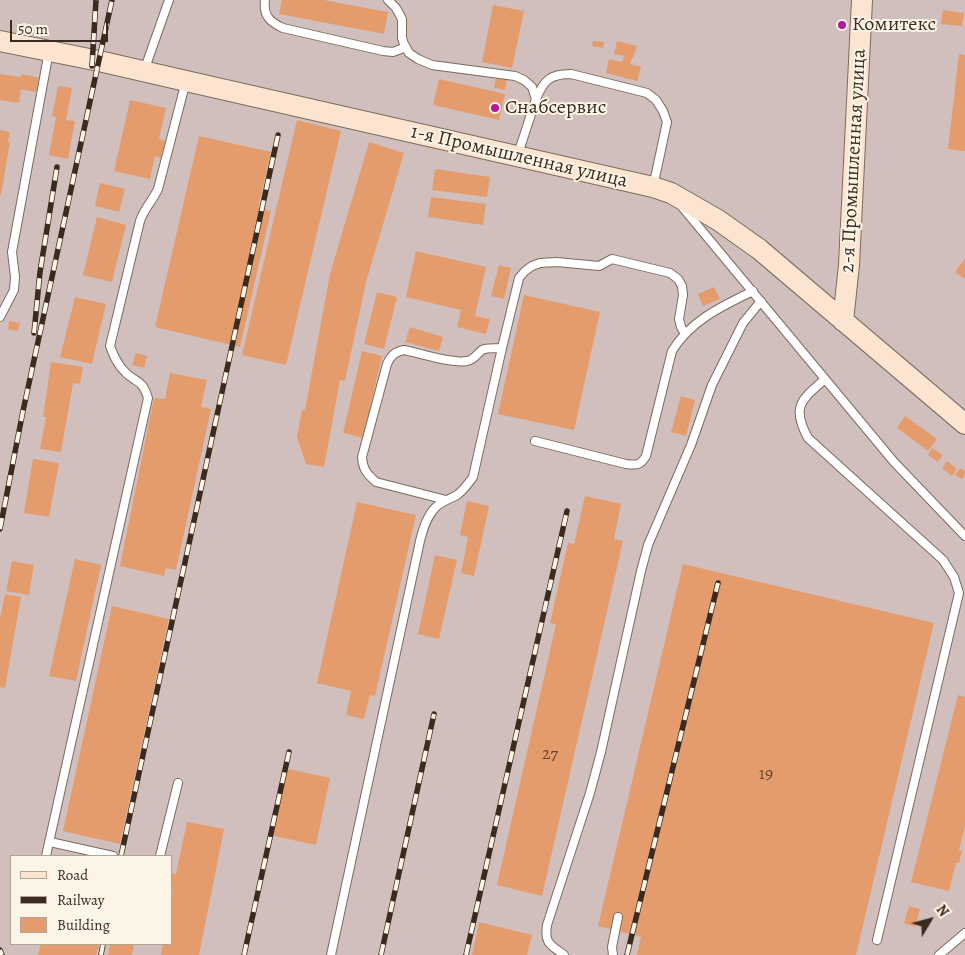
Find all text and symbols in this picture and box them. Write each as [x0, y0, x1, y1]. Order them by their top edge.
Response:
scale bar [12, 10, 110, 42]
place label: Комитекс [852, 13, 936, 37]
text: 50 m [18, 19, 48, 39]
marker: Комитекс [836, 19, 848, 31]
street label: 2-я Промышленная улица [836, 48, 872, 274]
place label: Снабсервис [505, 96, 606, 120]
marker: Снабсервис [489, 102, 501, 114]
street label: 1-я Промышленная улица [408, 120, 630, 194]
house number: 27 [542, 744, 558, 766]
house number: 19 [759, 764, 773, 786]
legend [10, 855, 172, 945]
text: Road [57, 865, 88, 885]
text: Railway [57, 890, 104, 910]
north arrow [905, 895, 955, 945]
text: N [932, 901, 953, 920]
text: Building [57, 915, 110, 935]

